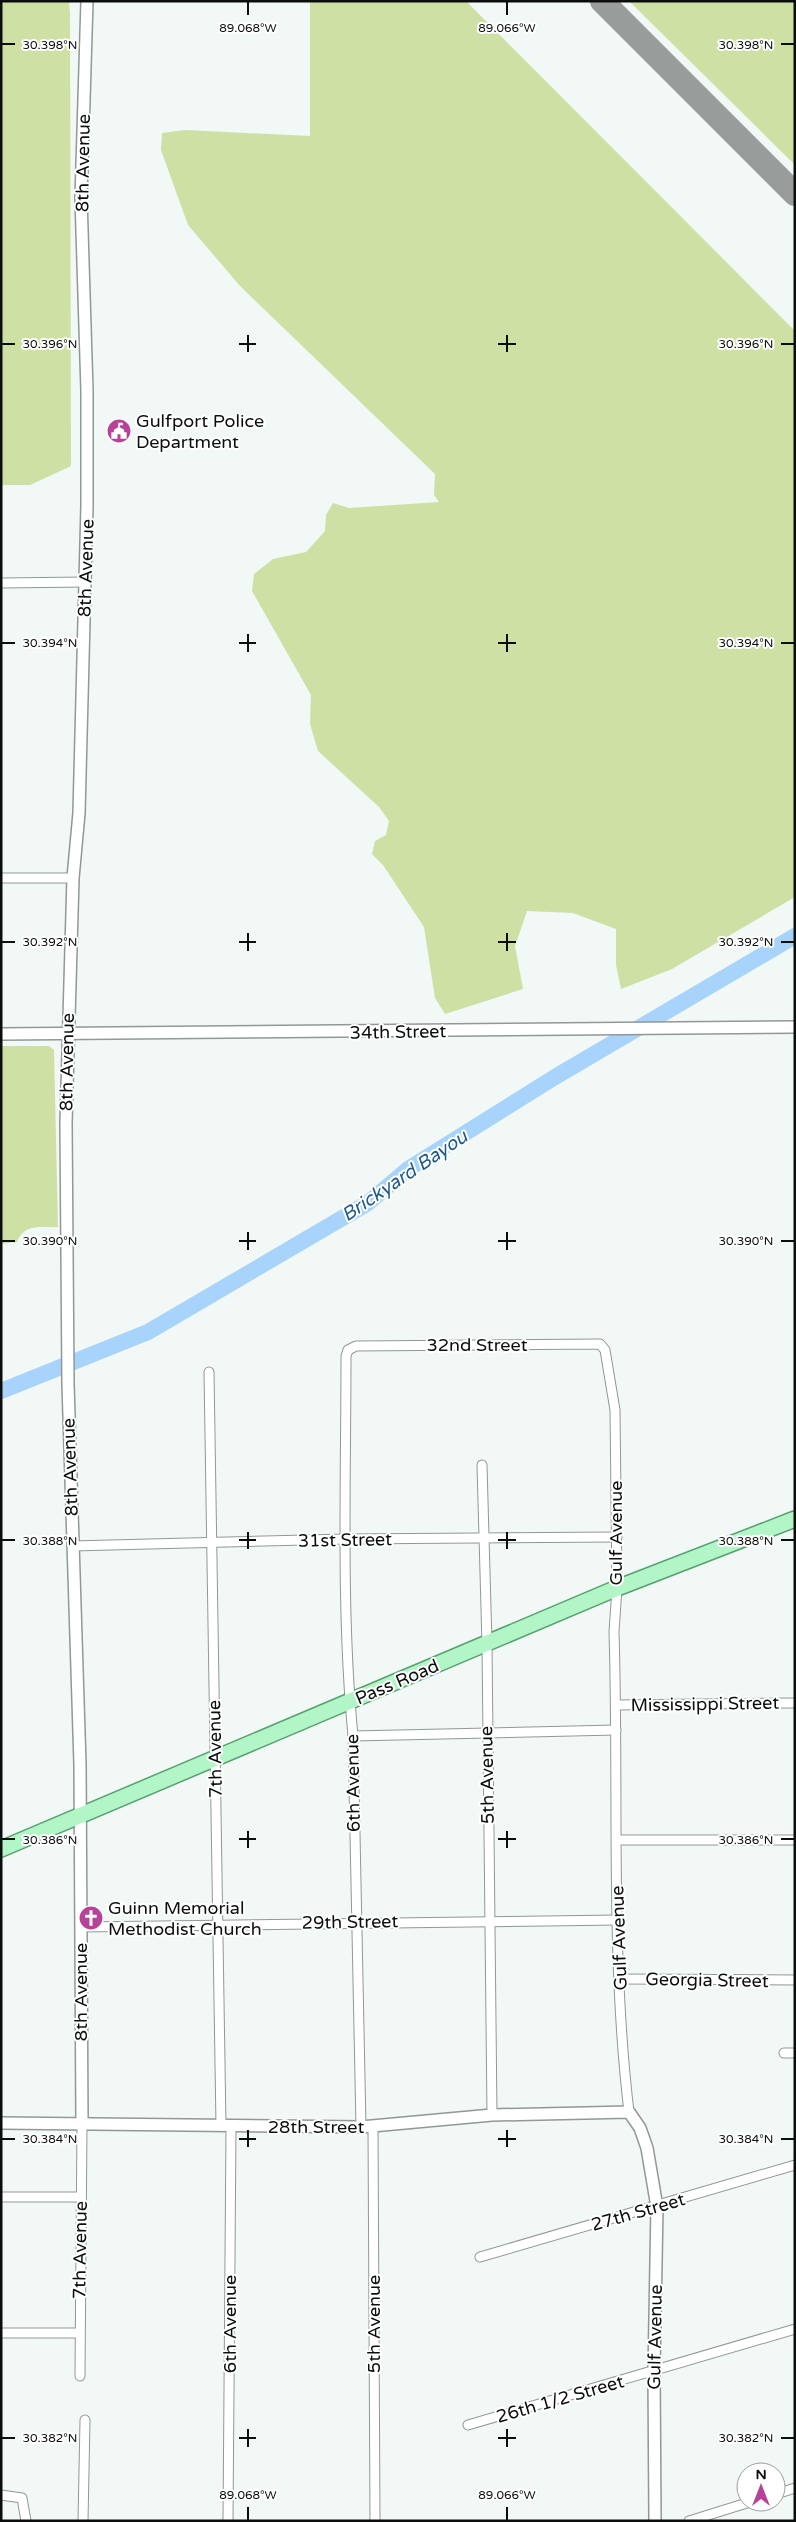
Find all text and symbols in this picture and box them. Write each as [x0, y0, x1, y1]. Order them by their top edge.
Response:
text: 89.068°W [219, 21, 277, 35]
text: 89.066°W [478, 21, 536, 35]
text: 30.398°N [23, 38, 77, 52]
text: 30.398°N [719, 38, 773, 52]
street label: 8th Avenue [71, 114, 95, 212]
text: 30.396°N [23, 337, 77, 351]
text: 30.396°N [719, 337, 773, 351]
place label: Gulfport Police Department [136, 410, 264, 453]
public building icon: Gulfport Police Department [106, 418, 132, 444]
street label: 8th Avenue [73, 519, 99, 617]
text: 30.394°N [23, 636, 77, 650]
text: 30.394°N [719, 636, 773, 650]
text: 30.392°N [23, 935, 77, 949]
text: 30.392°N [719, 935, 773, 949]
street label: 8th Avenue [55, 1013, 79, 1111]
street label: 34th Street [350, 1020, 447, 1044]
water label: Brickyard Bayou [337, 1125, 473, 1226]
text: 30.390°N [23, 1234, 77, 1248]
text: 30.390°N [719, 1234, 773, 1248]
street label: 32nd Street [426, 1334, 528, 1356]
street label: 8th Avenue [57, 1418, 83, 1516]
street label: Gulf Avenue [605, 1480, 627, 1586]
street label: 31st Street [298, 1528, 392, 1552]
text: 30.388°N [23, 1534, 77, 1548]
text: 30.388°N [719, 1534, 773, 1548]
street label: Pass Road [352, 1654, 442, 1710]
street label: Mississippi Street [631, 1692, 780, 1716]
street label: 7th Avenue [203, 1700, 227, 1798]
street label: 5th Avenue [475, 1726, 499, 1824]
street label: 6th Avenue [341, 1734, 365, 1832]
text: 30.386°N [23, 1833, 77, 1847]
text: 30.386°N [719, 1833, 773, 1847]
street label: Gulf Avenue [606, 1885, 632, 1991]
place label: Guinn Memorial Methodist Church [108, 1897, 262, 1940]
church icon: Guinn Memorial Methodist Church [78, 1905, 104, 1931]
street label: 29th Street [302, 1910, 399, 1934]
street label: 8th Avenue [70, 1943, 92, 2041]
street label: Georgia Street [645, 1968, 769, 1992]
street label: 28th Street [268, 2116, 364, 2138]
text: 30.384°N [23, 2132, 77, 2146]
text: 30.384°N [719, 2132, 773, 2146]
street label: 27th Street [589, 2188, 688, 2236]
street label: 7th Avenue [68, 2201, 92, 2299]
street label: 6th Avenue [219, 2275, 241, 2373]
street label: 5th Avenue [363, 2275, 385, 2373]
street label: Gulf Avenue [643, 2284, 667, 2390]
street label: 26th 1/2 Street [494, 2370, 627, 2428]
text: 30.382°N [23, 2431, 77, 2445]
text: 30.382°N [719, 2431, 773, 2445]
north arrow [736, 2462, 786, 2512]
text: N [755, 2466, 767, 2483]
text: 89.068°W [219, 2488, 277, 2502]
text: 89.066°W [478, 2488, 536, 2502]

